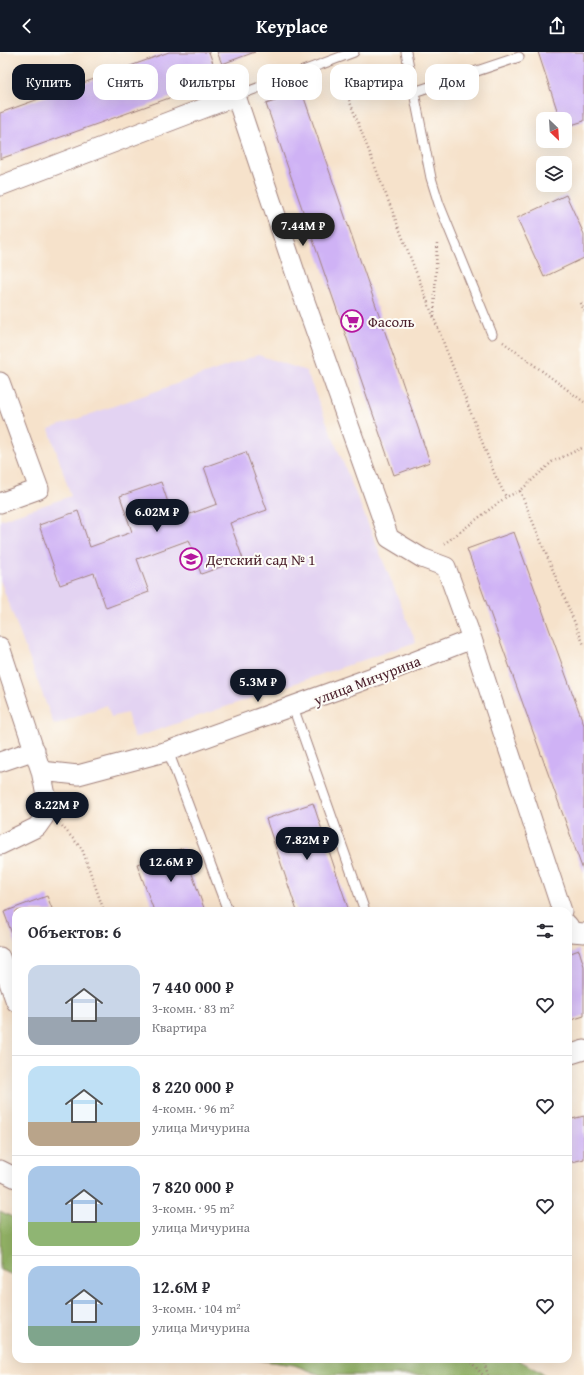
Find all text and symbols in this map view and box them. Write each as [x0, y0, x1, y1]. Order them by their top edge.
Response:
text: Keyplace [256, 13, 328, 40]
icon: back [16, 15, 38, 37]
icon: share [546, 15, 568, 37]
chip: Купить [12, 64, 85, 100]
chip: Снять [93, 64, 158, 100]
chip: Фильтры [166, 64, 249, 100]
chip: Новое [257, 64, 322, 100]
chip: Квартира [330, 64, 417, 100]
chip: Дом [425, 64, 479, 100]
north arrow [536, 112, 572, 148]
map controls [536, 112, 572, 192]
button: layers [536, 156, 572, 192]
pin: 7.44M ₽ [266, 213, 340, 247]
text: 7.44M ₽ [281, 216, 325, 235]
supermarket icon: Фасоль [339, 308, 365, 334]
place label: Фасоль [368, 311, 415, 332]
pin: 6.02M ₽ [120, 499, 194, 533]
text: 6.02M ₽ [135, 502, 179, 521]
school or university icon: Детский сад № 1 [178, 546, 204, 572]
place label: Детский сад № 1 [205, 549, 315, 570]
street label: улица Мичурина [310, 650, 424, 710]
pin: 5.3M ₽ [225, 669, 291, 703]
text: 5.3M ₽ [239, 672, 277, 691]
pin: 8.22M ₽ [20, 792, 94, 826]
text: 8.22M ₽ [35, 795, 79, 814]
pin: 7.82M ₽ [270, 827, 344, 861]
text: 7.82M ₽ [285, 830, 329, 849]
pin: 12.6M ₽ [134, 849, 208, 883]
text: 12.6M ₽ [149, 852, 193, 871]
text: Объектов: 6 [28, 919, 121, 944]
icon: filters [534, 920, 556, 942]
text: 7 440 000 ₽ [152, 974, 234, 999]
icon: home [60, 981, 108, 1029]
icon: heart [534, 994, 556, 1016]
text: 3-комн. · 83 m² [152, 999, 234, 1018]
text: Квартира [152, 1018, 207, 1037]
text: 8 220 000 ₽ [152, 1074, 234, 1099]
icon: home [60, 1082, 108, 1130]
icon: heart [534, 1095, 556, 1117]
text: 4-комн. · 96 m² [152, 1099, 234, 1118]
text: улица Мичурина [152, 1118, 250, 1137]
text: 7 820 000 ₽ [152, 1174, 234, 1199]
icon: home [60, 1182, 108, 1230]
icon: heart [534, 1195, 556, 1217]
text: 3-комн. · 95 m² [152, 1199, 234, 1218]
text: улица Мичурина [152, 1218, 250, 1237]
text: 12.6M ₽ [152, 1274, 210, 1299]
icon: home [60, 1282, 108, 1330]
icon: heart [534, 1295, 556, 1317]
text: 3-комн. · 104 m² [152, 1299, 241, 1318]
text: улица Мичурина [152, 1318, 250, 1337]

